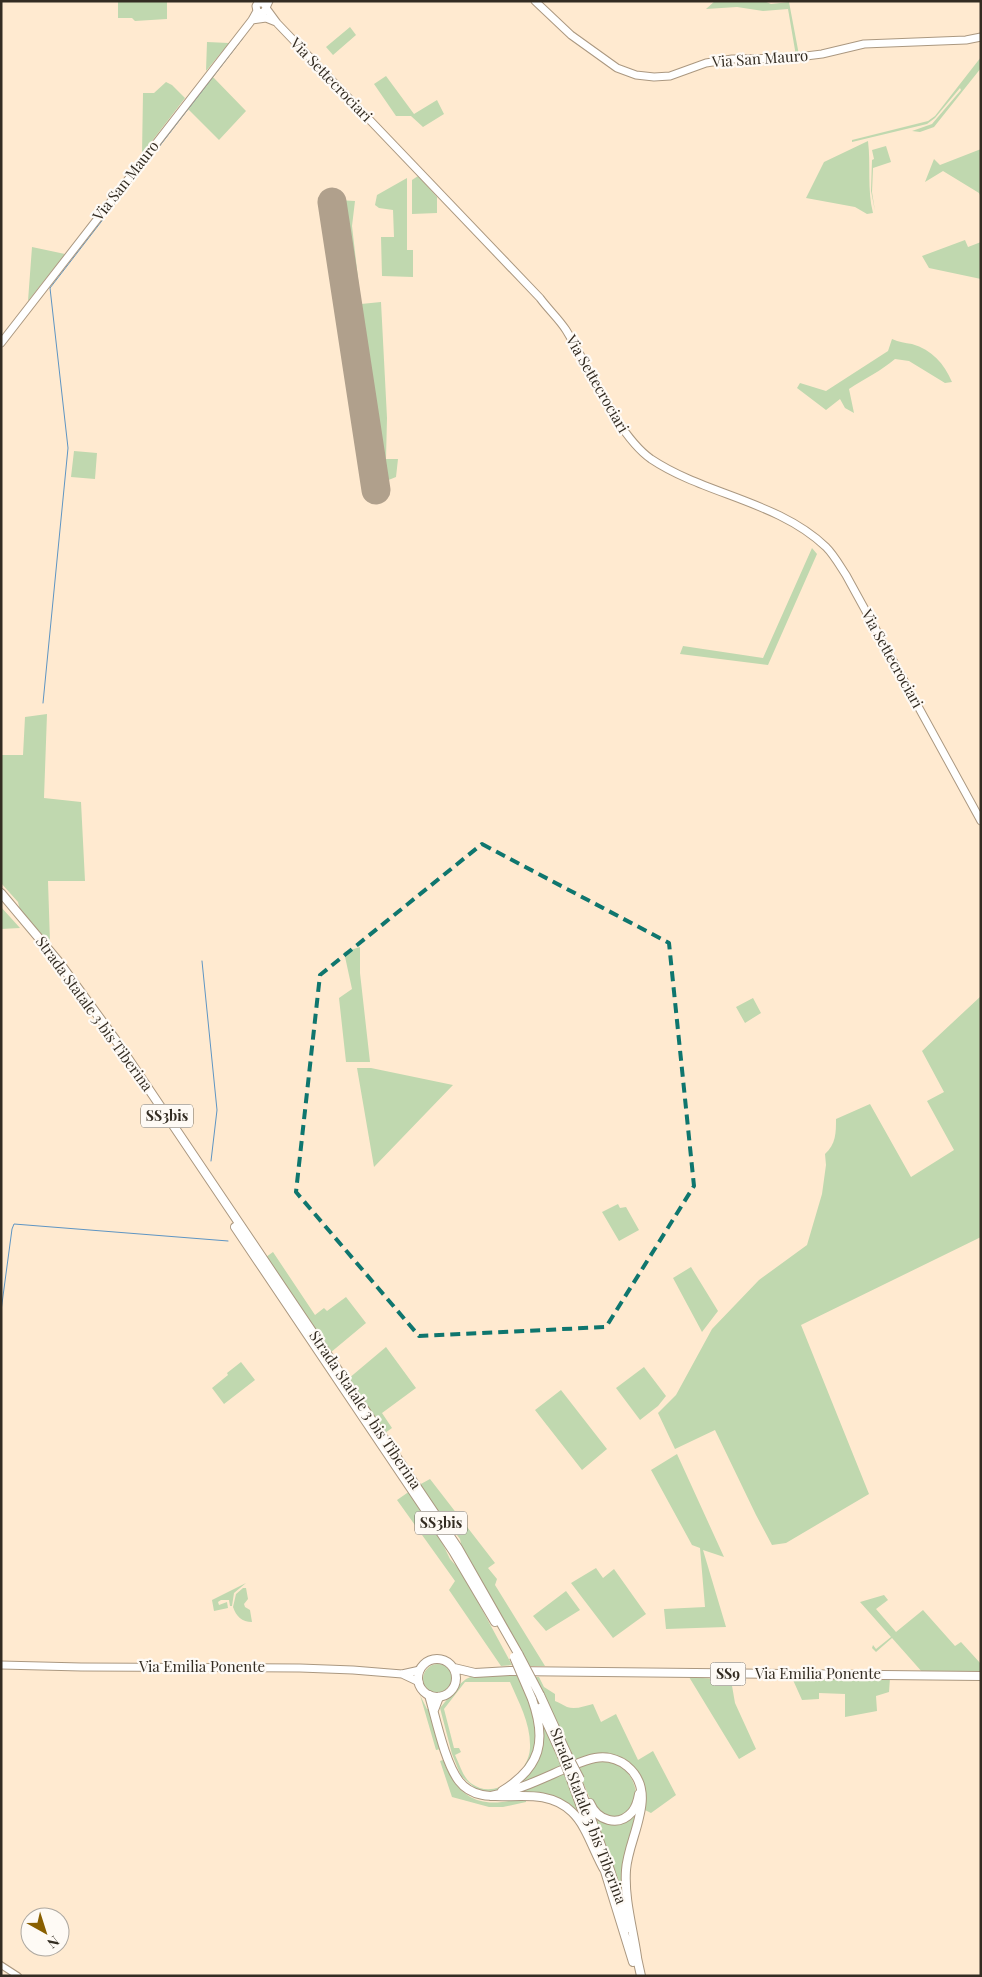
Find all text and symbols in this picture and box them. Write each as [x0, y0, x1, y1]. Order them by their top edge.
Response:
street label: Via Settecrociari [286, 32, 377, 126]
street label: Via San Mauro [710, 45, 809, 71]
street label: Via San Mauro [87, 136, 163, 225]
street label: Via Settecrociari [561, 330, 634, 437]
street label: Via Settecrociari [857, 605, 929, 712]
street label: Strada Statale 3 bis Tiberina [32, 932, 158, 1095]
road number: SS3bis [141, 1104, 193, 1128]
street label: Strada Statale 3 bis Tiberina [305, 1326, 427, 1493]
road number: SS3bis [415, 1512, 467, 1535]
street label: Via Emilia Ponente [138, 1656, 265, 1676]
road number: SS9 [710, 1662, 746, 1686]
street label: Via Emilia Ponente [754, 1663, 881, 1683]
street label: Strada Statale 3 bis Tiberina [546, 1725, 632, 1907]
north arrow [20, 1907, 70, 1957]
text: N [44, 1932, 63, 1953]

